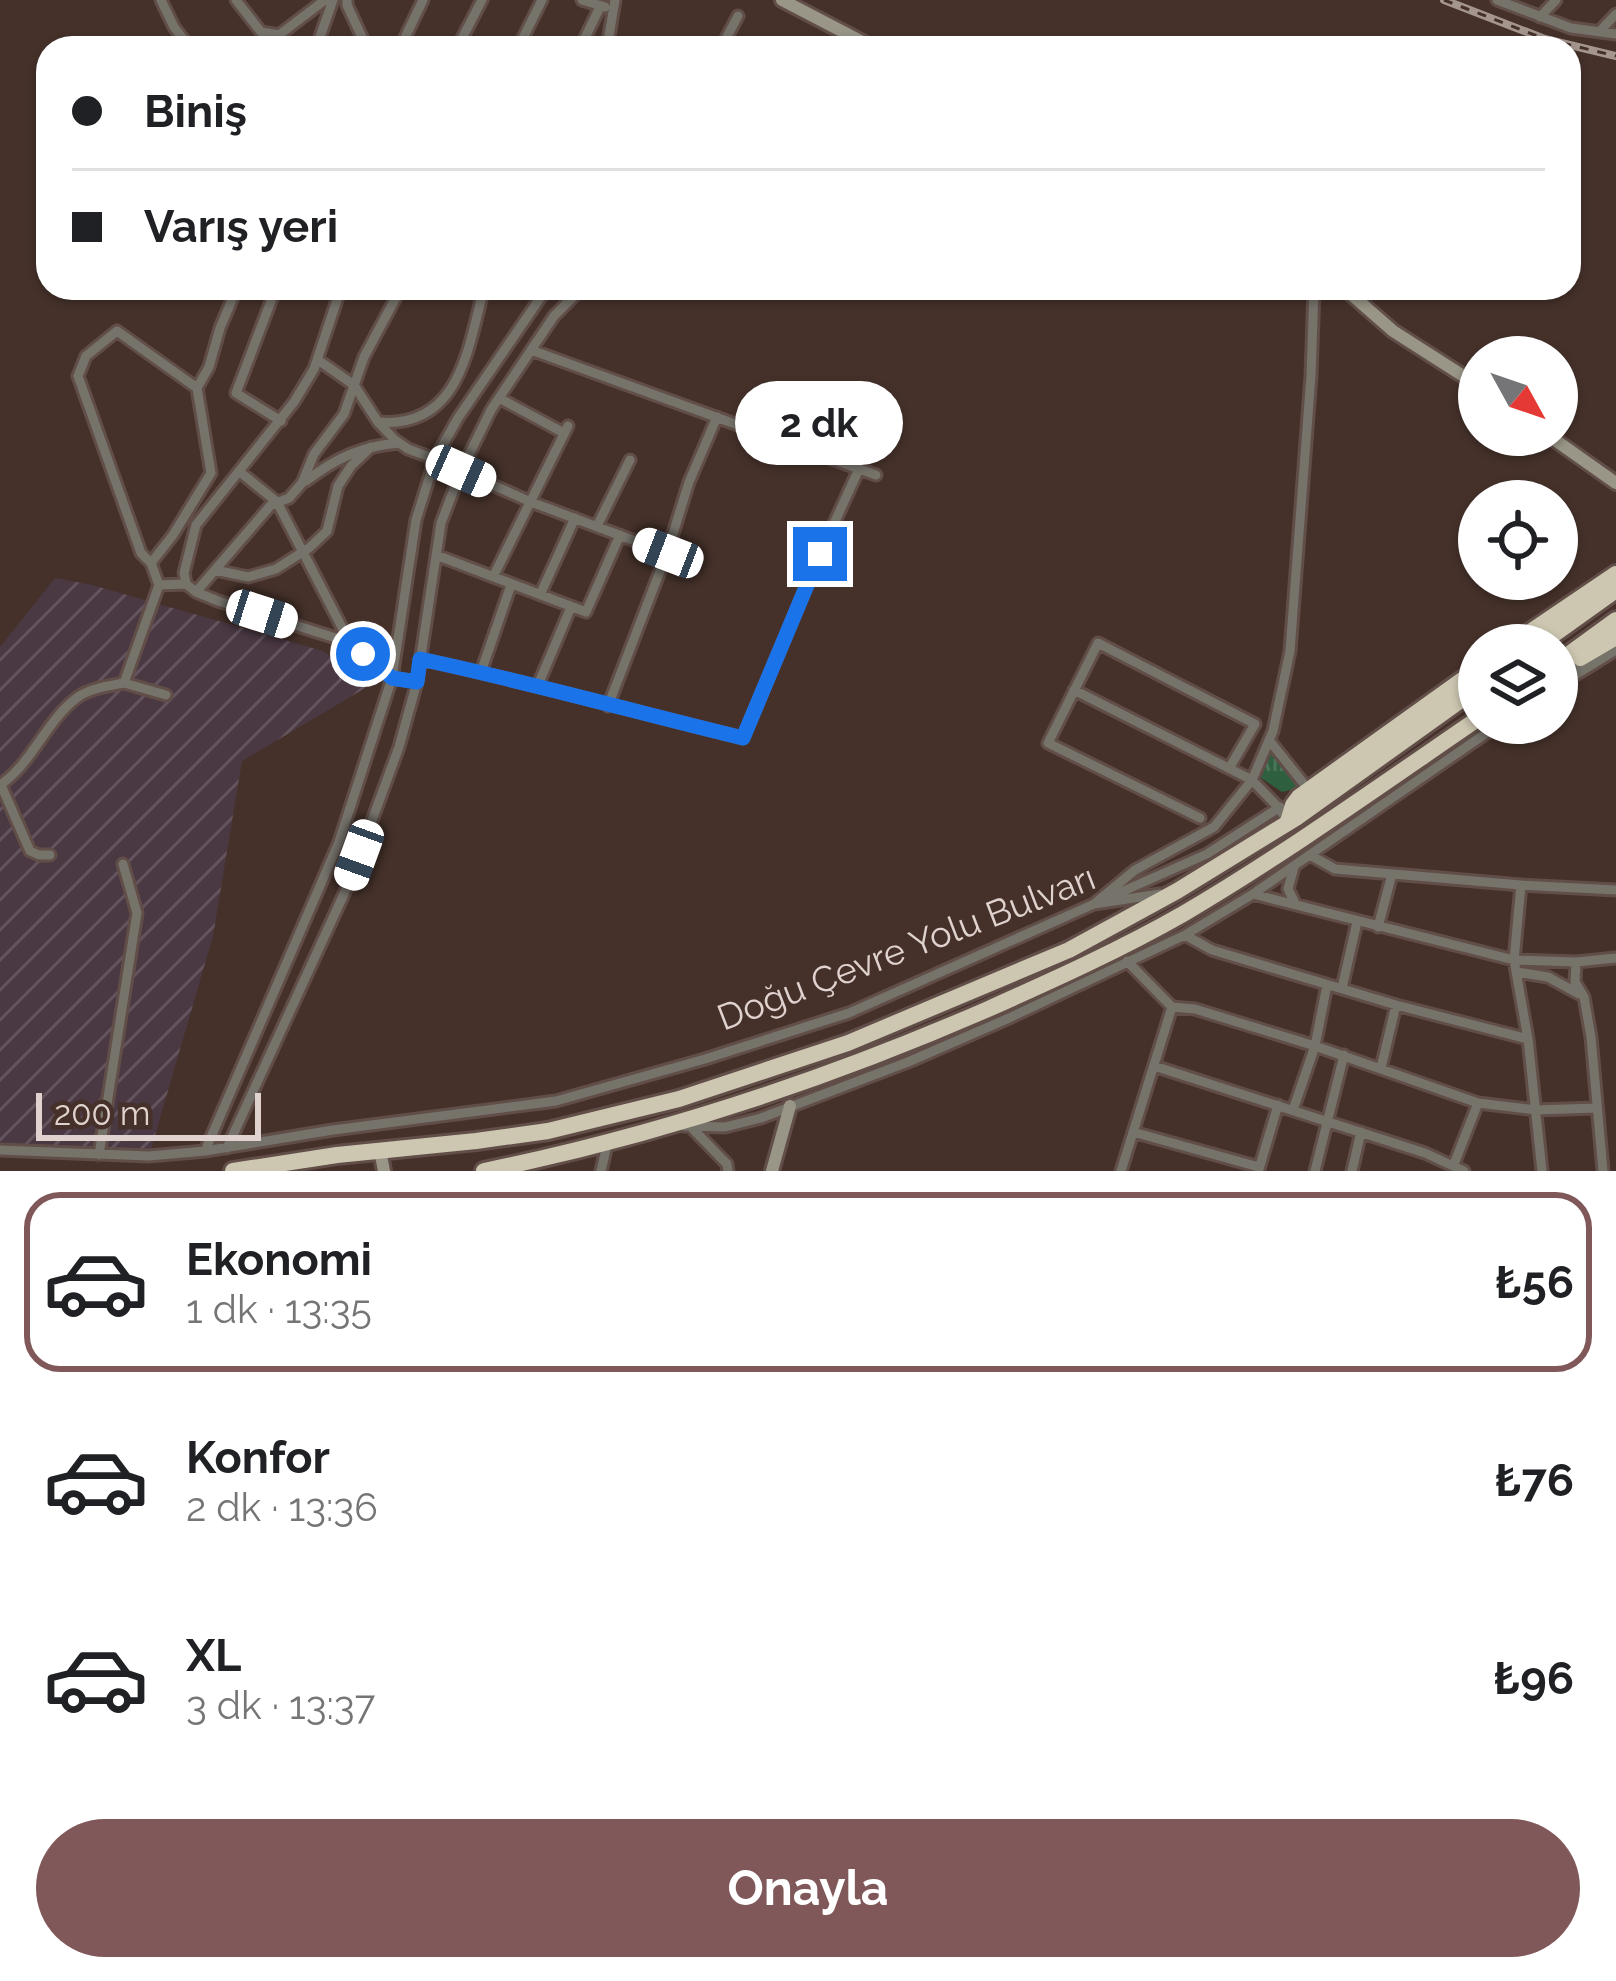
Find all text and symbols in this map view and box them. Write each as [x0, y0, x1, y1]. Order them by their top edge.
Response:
text: Biniş [144, 85, 247, 138]
text: Varış yeri [144, 200, 338, 253]
north arrow [1458, 336, 1578, 456]
map controls [1458, 336, 1578, 744]
callout: 2 dk [736, 380, 904, 464]
text: 2 dk [780, 400, 858, 446]
car [421, 440, 501, 502]
button: locate [1458, 480, 1578, 600]
car [628, 523, 708, 583]
route end [793, 527, 847, 581]
car [222, 586, 302, 642]
button: layers [1458, 624, 1578, 744]
route start [336, 627, 390, 681]
car [330, 815, 388, 895]
street label: Doğu Çevre Yolu Bulvarı [711, 856, 1101, 1038]
scale bar [36, 1087, 261, 1140]
text: 200 m [54, 1094, 150, 1133]
icon: car [42, 1228, 150, 1336]
text: Ekonomi [186, 1233, 372, 1286]
text: ₺56 [1495, 1256, 1574, 1309]
text: 1 dk · 13:35 [186, 1286, 372, 1332]
icon: car [42, 1426, 150, 1534]
text: Konfor [186, 1431, 330, 1484]
text: ₺76 [1495, 1454, 1574, 1507]
text: 2 dk · 13:36 [186, 1484, 378, 1530]
icon: car [42, 1624, 150, 1732]
text: XL [186, 1629, 241, 1682]
text: ₺96 [1493, 1652, 1574, 1705]
text: 3 dk · 13:37 [186, 1682, 375, 1728]
button: Onayla [36, 1819, 1580, 1957]

